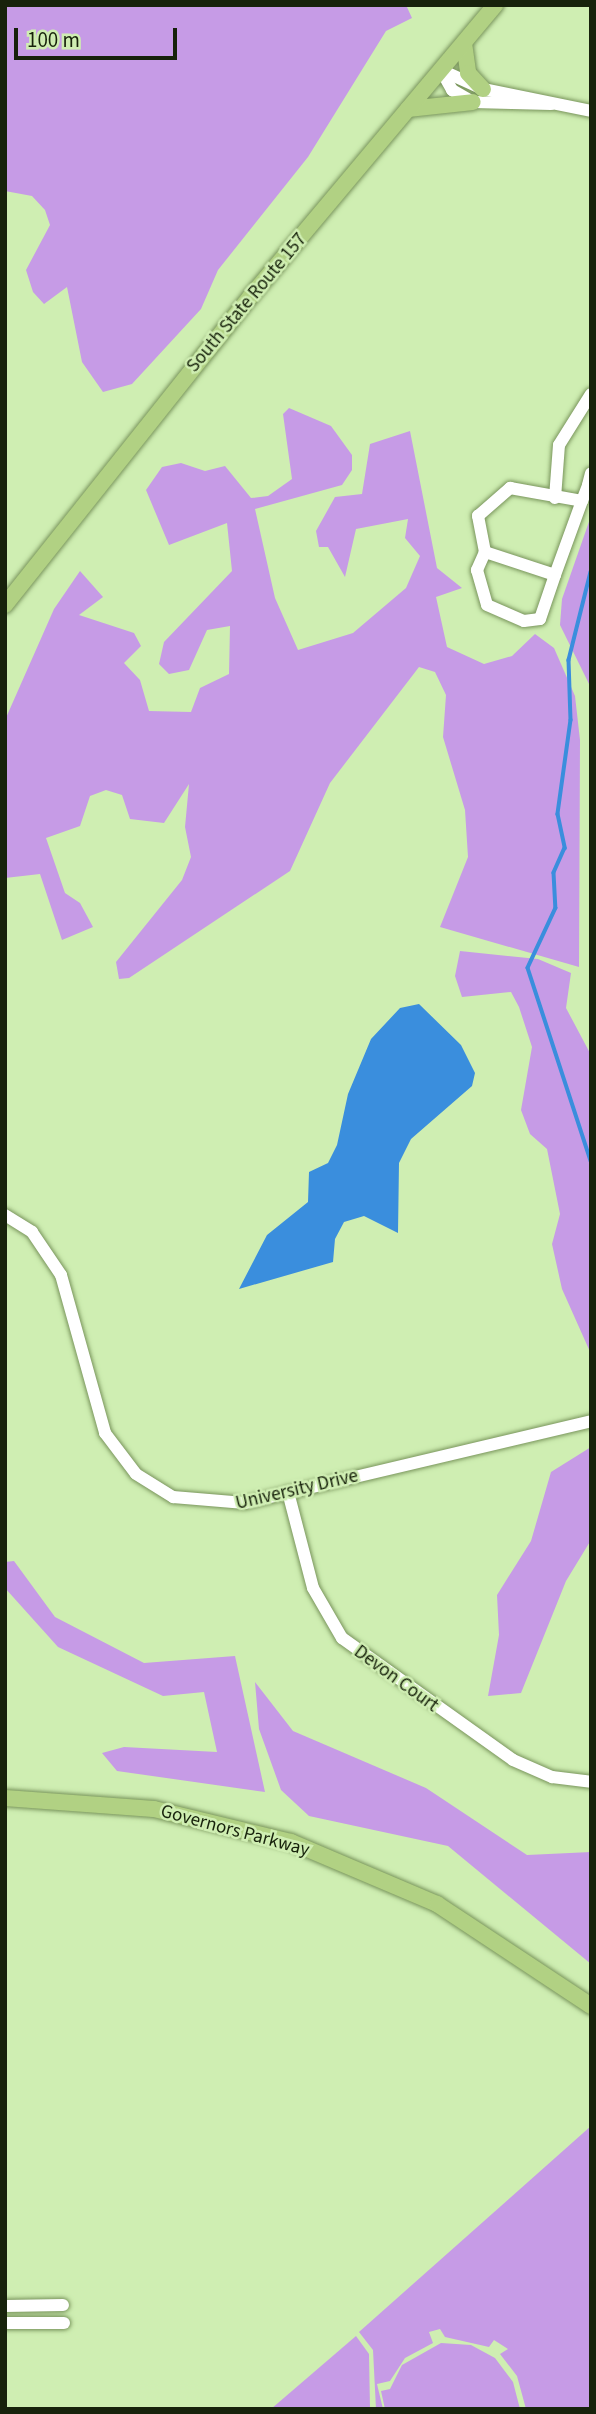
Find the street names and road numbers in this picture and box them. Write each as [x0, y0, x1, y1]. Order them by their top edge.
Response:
street label: South State Route 157 [182, 229, 312, 377]
street label: University Drive [234, 1465, 360, 1515]
street label: Devon Court [349, 1641, 443, 1717]
street label: Governors Parkway [158, 1800, 312, 1862]

